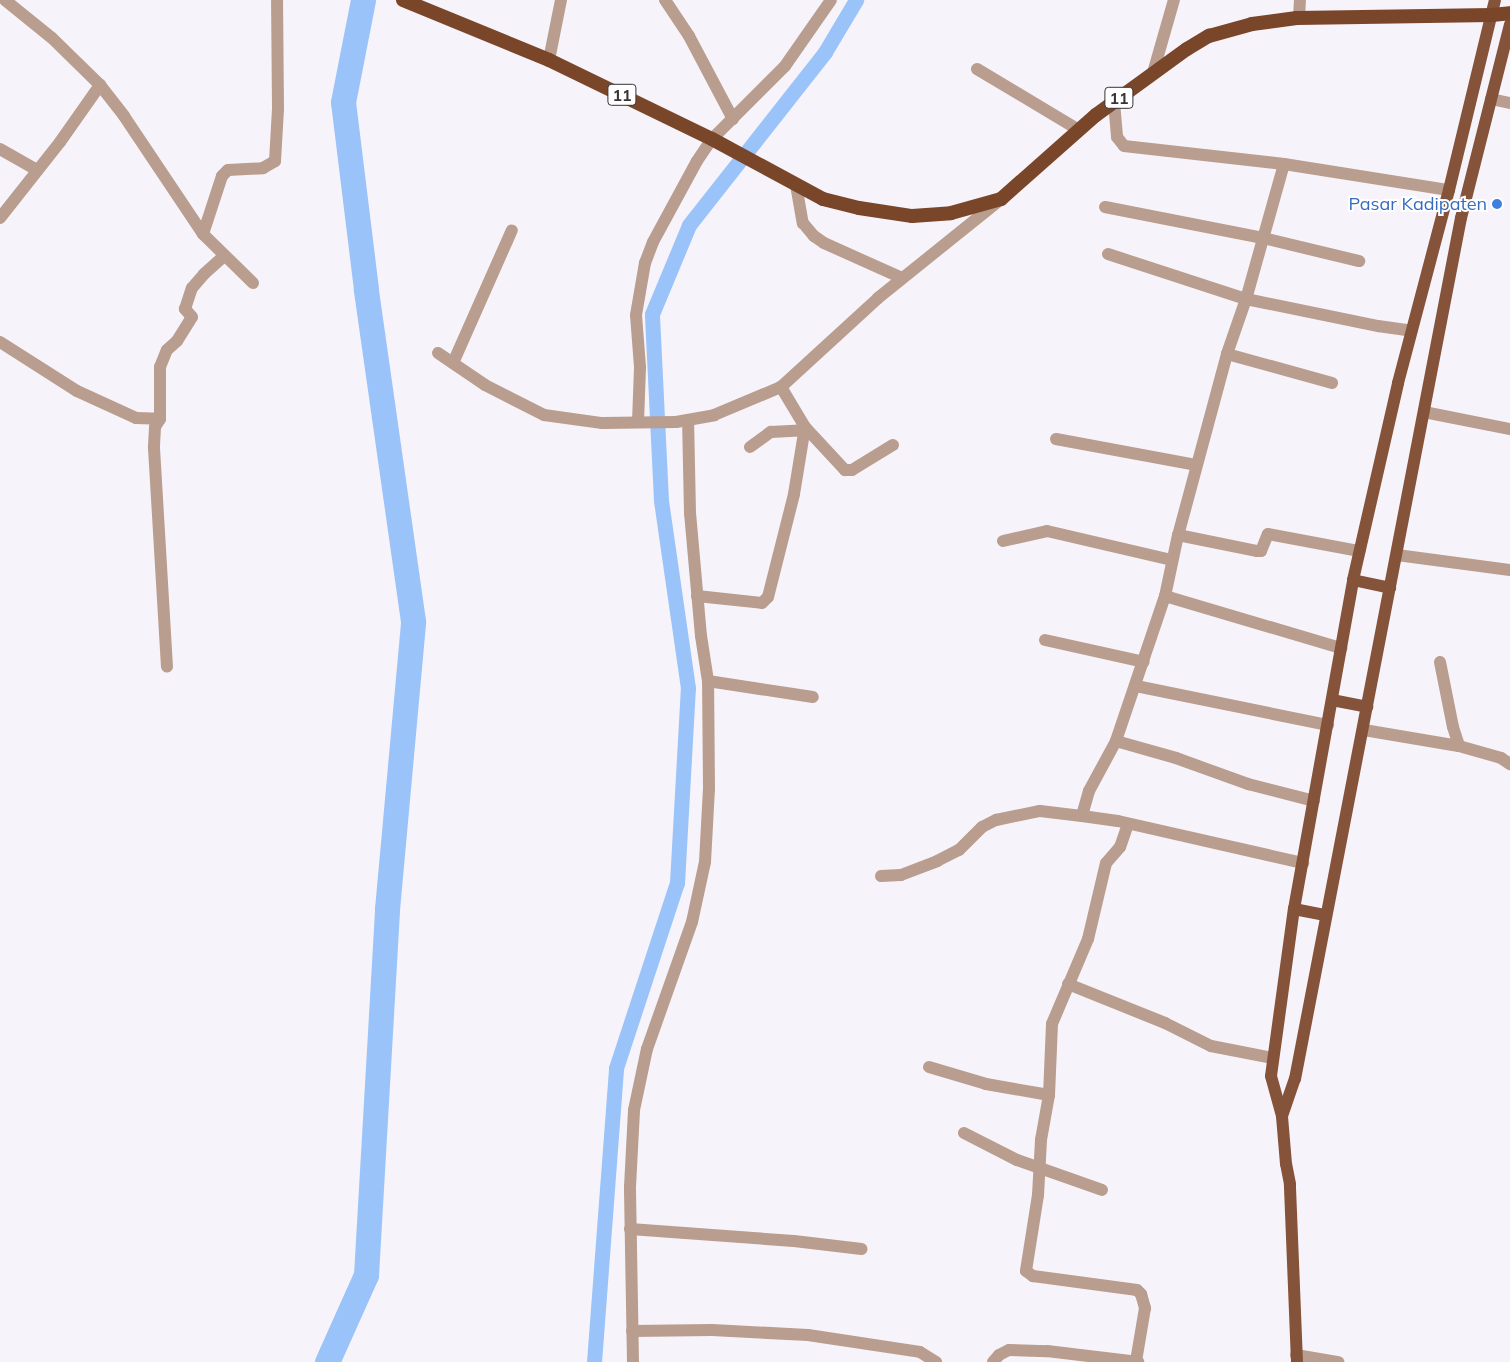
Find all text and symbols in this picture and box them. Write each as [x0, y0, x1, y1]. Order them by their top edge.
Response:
road number: 11 [607, 82, 637, 108]
road number: 11 [1104, 85, 1134, 112]
place label: Pasar Kadipaten [1349, 193, 1487, 215]
marker: Pasar Kadipaten [1491, 198, 1503, 210]

